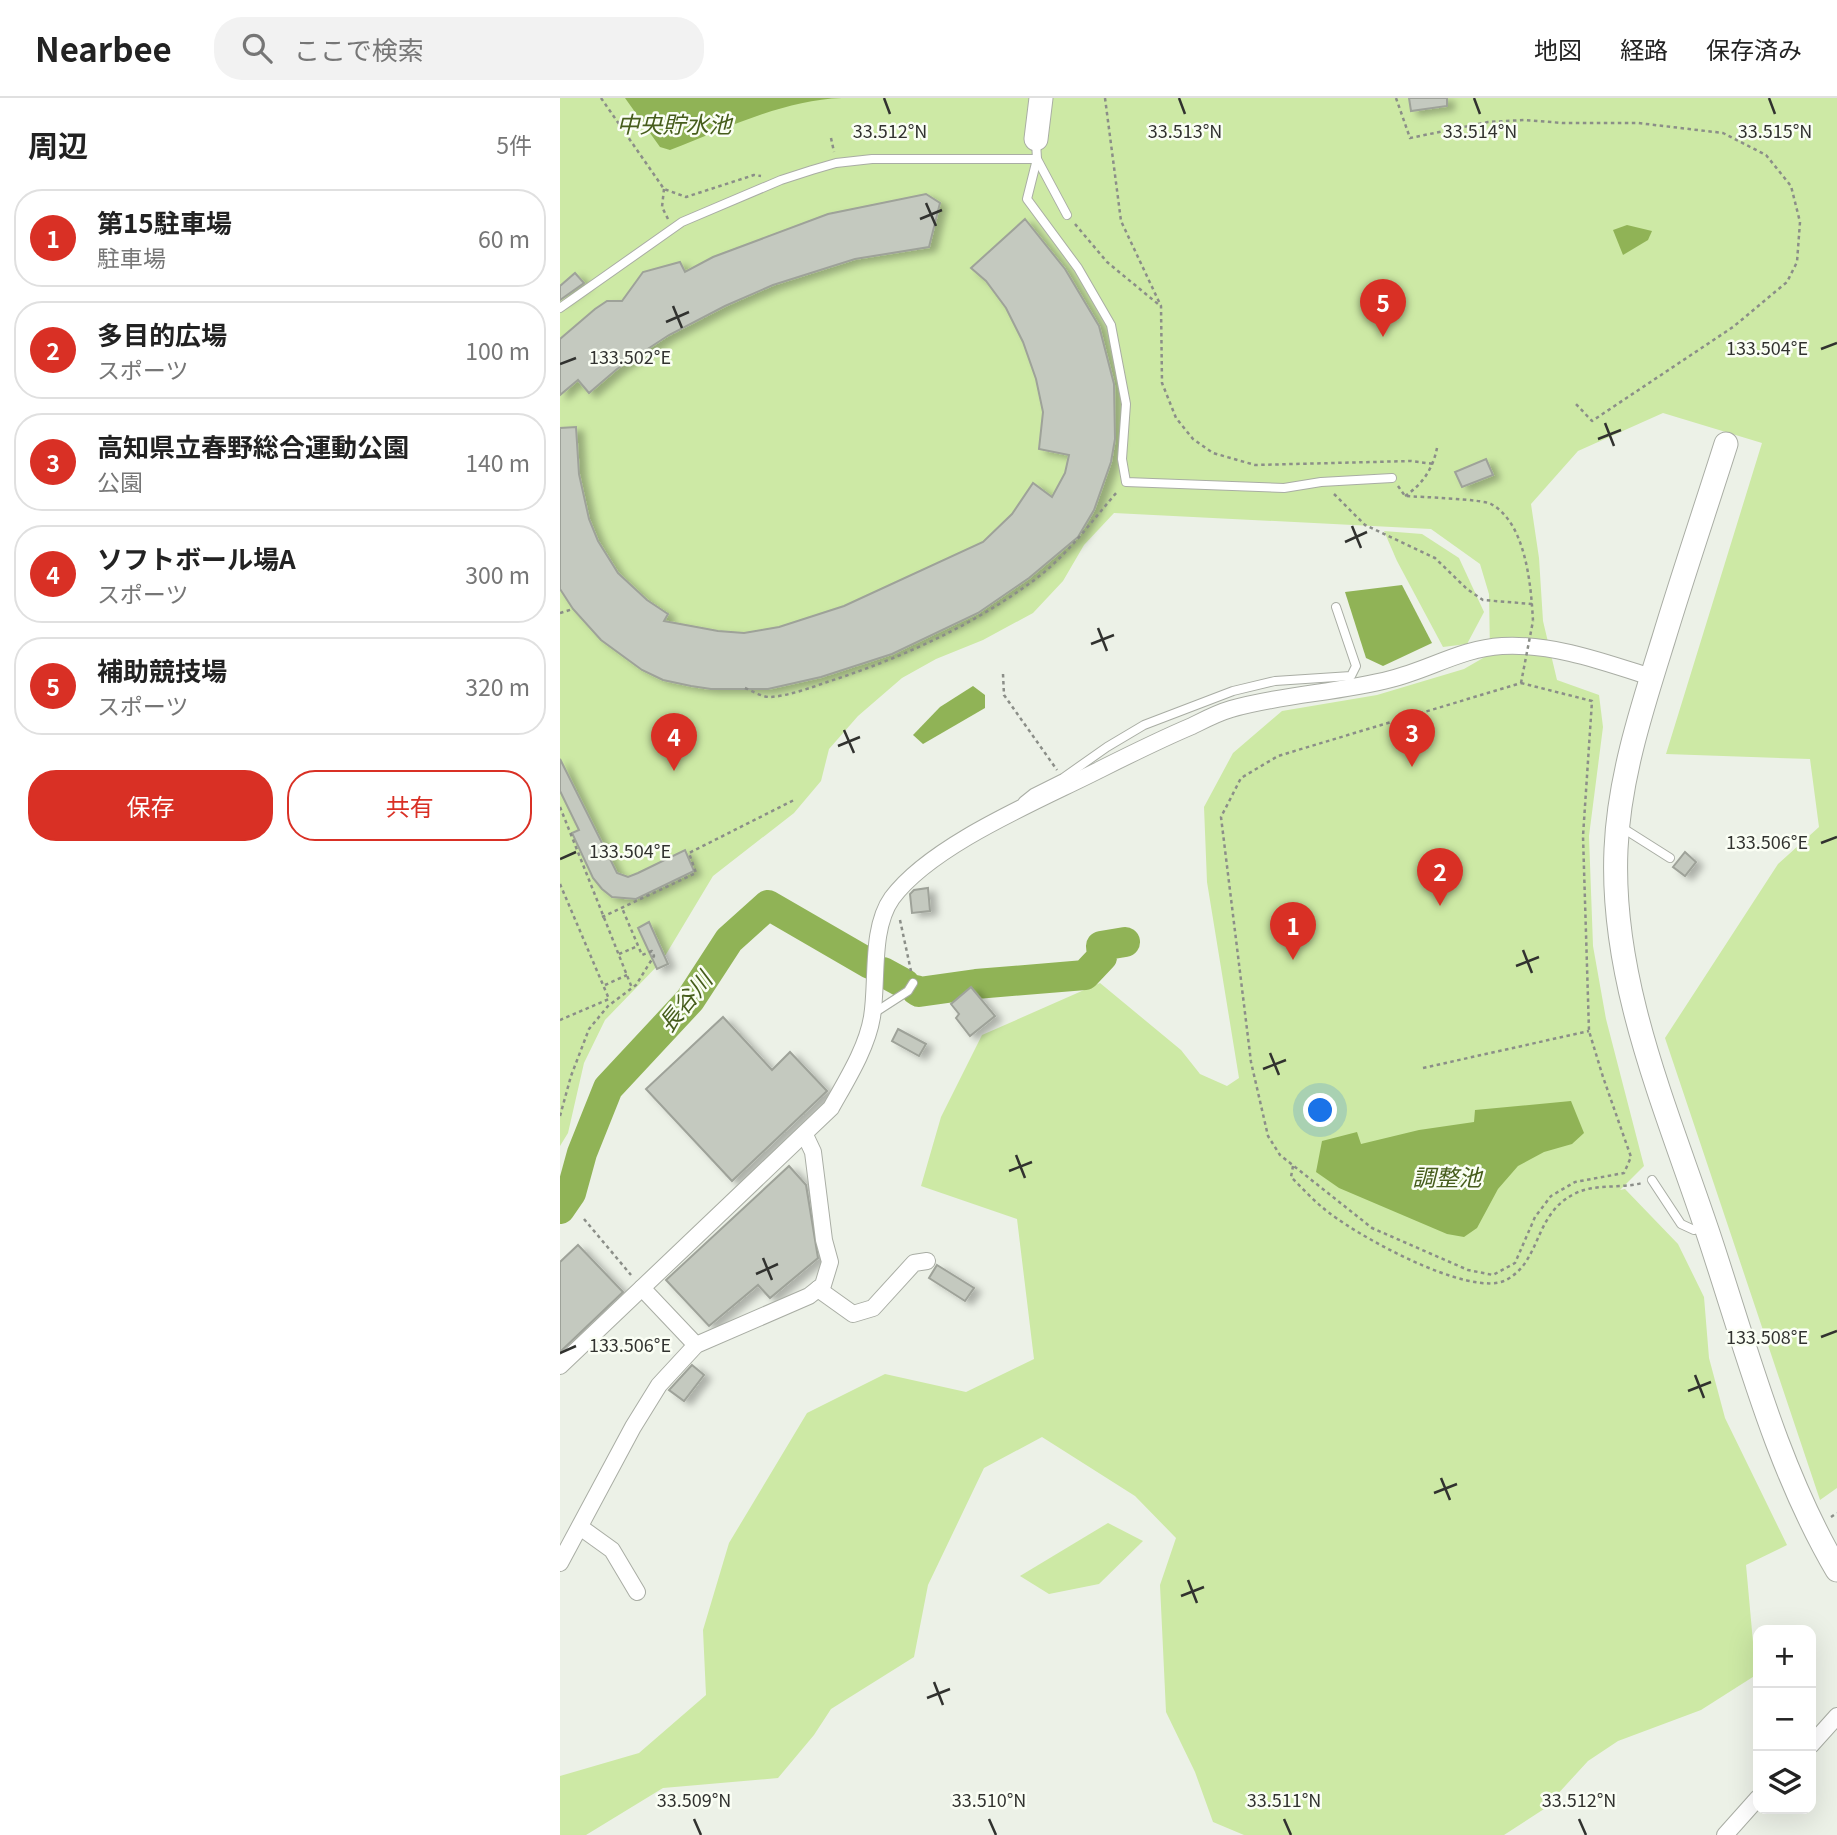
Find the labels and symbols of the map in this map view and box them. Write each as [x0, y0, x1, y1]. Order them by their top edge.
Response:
water label: 中央貯水池 [617, 106, 734, 140]
text: 33.512°N [853, 117, 927, 143]
text: 33.513°N [1148, 117, 1222, 143]
text: 33.514°N [1443, 117, 1517, 143]
text: 33.515°N [1738, 117, 1812, 143]
pin: 5 [1360, 279, 1406, 337]
text: 133.504°E [1726, 334, 1808, 360]
text: 133.502°E [589, 343, 671, 369]
pin: 3 [1389, 709, 1435, 767]
pin: 4 [651, 713, 697, 771]
text: 133.506°E [1726, 828, 1808, 854]
text: 133.504°E [589, 837, 671, 863]
pin: 2 [1417, 848, 1463, 906]
pin: 1 [1270, 902, 1316, 960]
water label: 長谷川 [649, 961, 721, 1039]
your location [1303, 1093, 1337, 1127]
water label: 調整池 [1413, 1159, 1484, 1193]
text: 133.508°E [1726, 1323, 1808, 1349]
text: 133.506°E [589, 1331, 671, 1357]
text: 33.509°N [657, 1786, 731, 1812]
text: 33.510°N [952, 1786, 1026, 1812]
text: 33.511°N [1247, 1786, 1321, 1812]
text: 33.512°N [1542, 1786, 1616, 1812]

